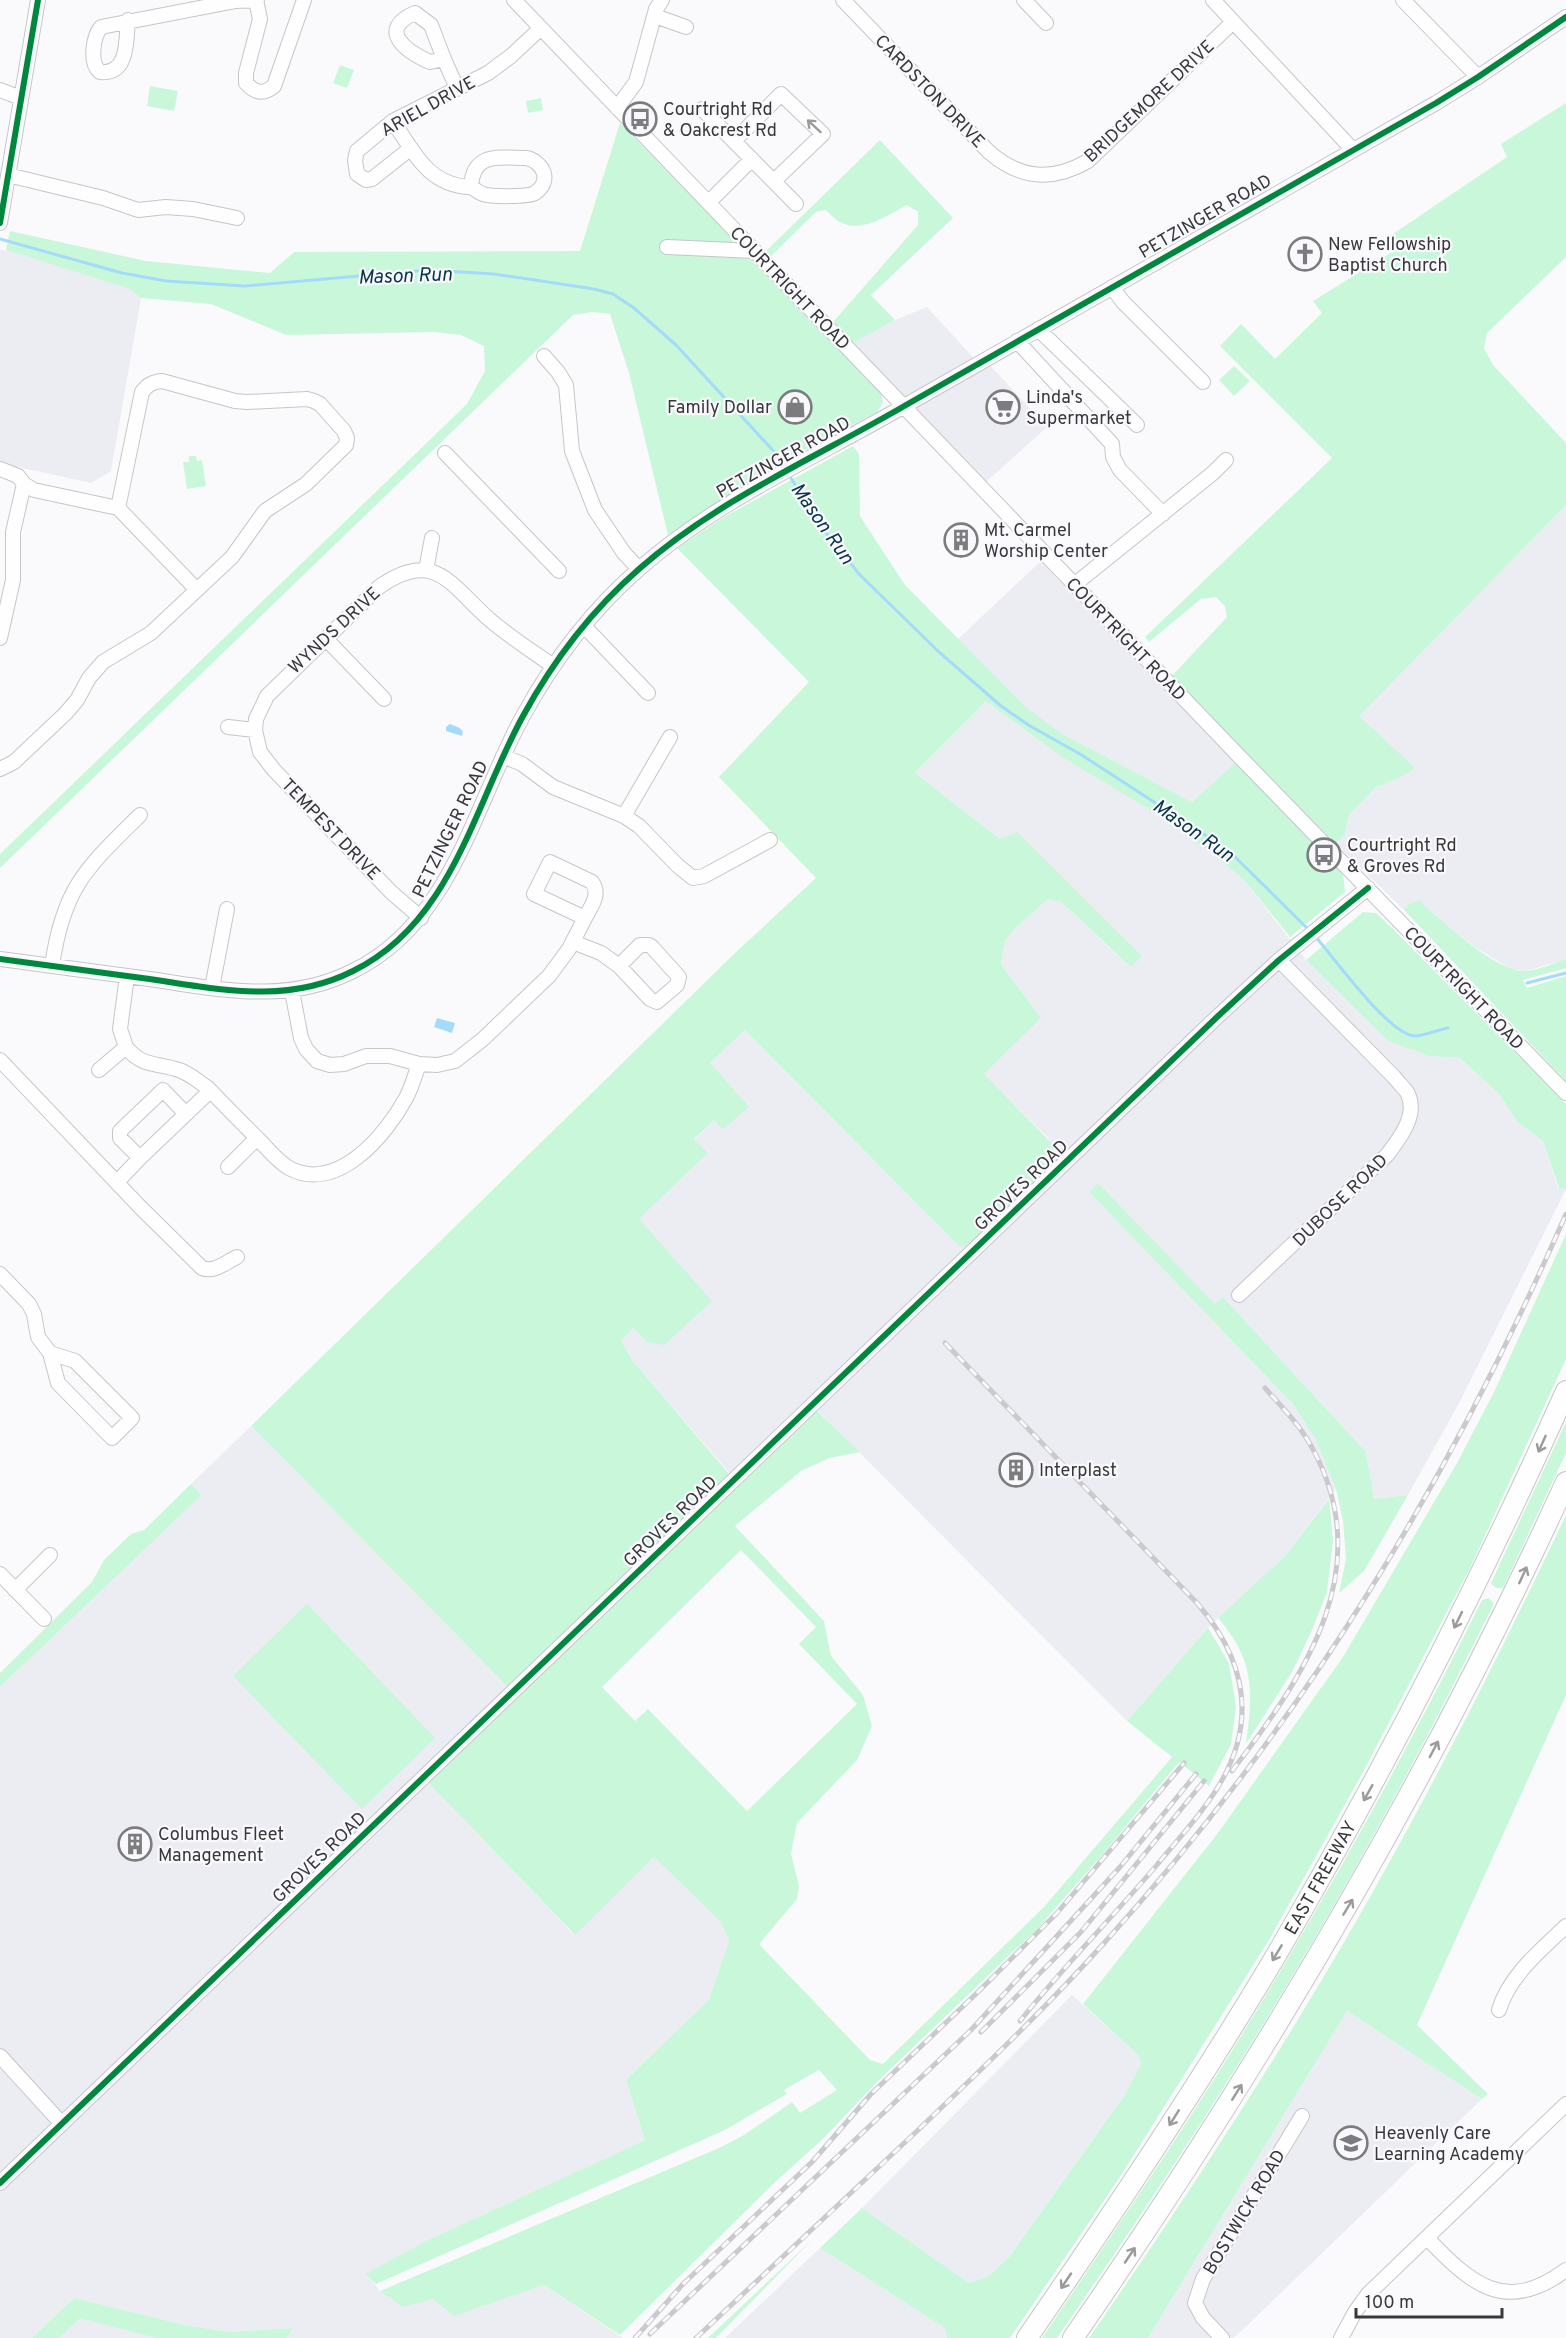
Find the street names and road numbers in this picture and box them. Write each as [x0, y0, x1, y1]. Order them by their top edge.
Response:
street label: CARDSTON DRIVE [869, 30, 989, 154]
street label: BRIDGEMORE DRIVE [1080, 36, 1220, 168]
street label: ARIEL DRIVE [377, 72, 480, 143]
street label: PETZINGER ROAD [1135, 170, 1276, 265]
street label: COURTRIGHT ROAD [724, 222, 854, 356]
street label: PETZINGER ROAD [713, 412, 855, 505]
street label: COURTRIGHT ROAD [1060, 573, 1190, 707]
street label: WYNDS DRIVE [284, 583, 386, 680]
street label: PETZINGER ROAD [408, 757, 495, 902]
street label: TEMPEST DRIVE [275, 774, 384, 886]
street label: COURTRIGHT ROAD [1398, 922, 1528, 1056]
street label: GROVES ROAD [970, 1135, 1074, 1237]
street label: DUBOSE ROAD [1289, 1150, 1394, 1252]
street label: GROVES ROAD [619, 1471, 723, 1573]
street label: GROVES ROAD [268, 1807, 372, 1909]
street label: EAST FREEWAY [1280, 1817, 1363, 1940]
street label: BOSTWICK ROAD [1199, 2146, 1292, 2279]

